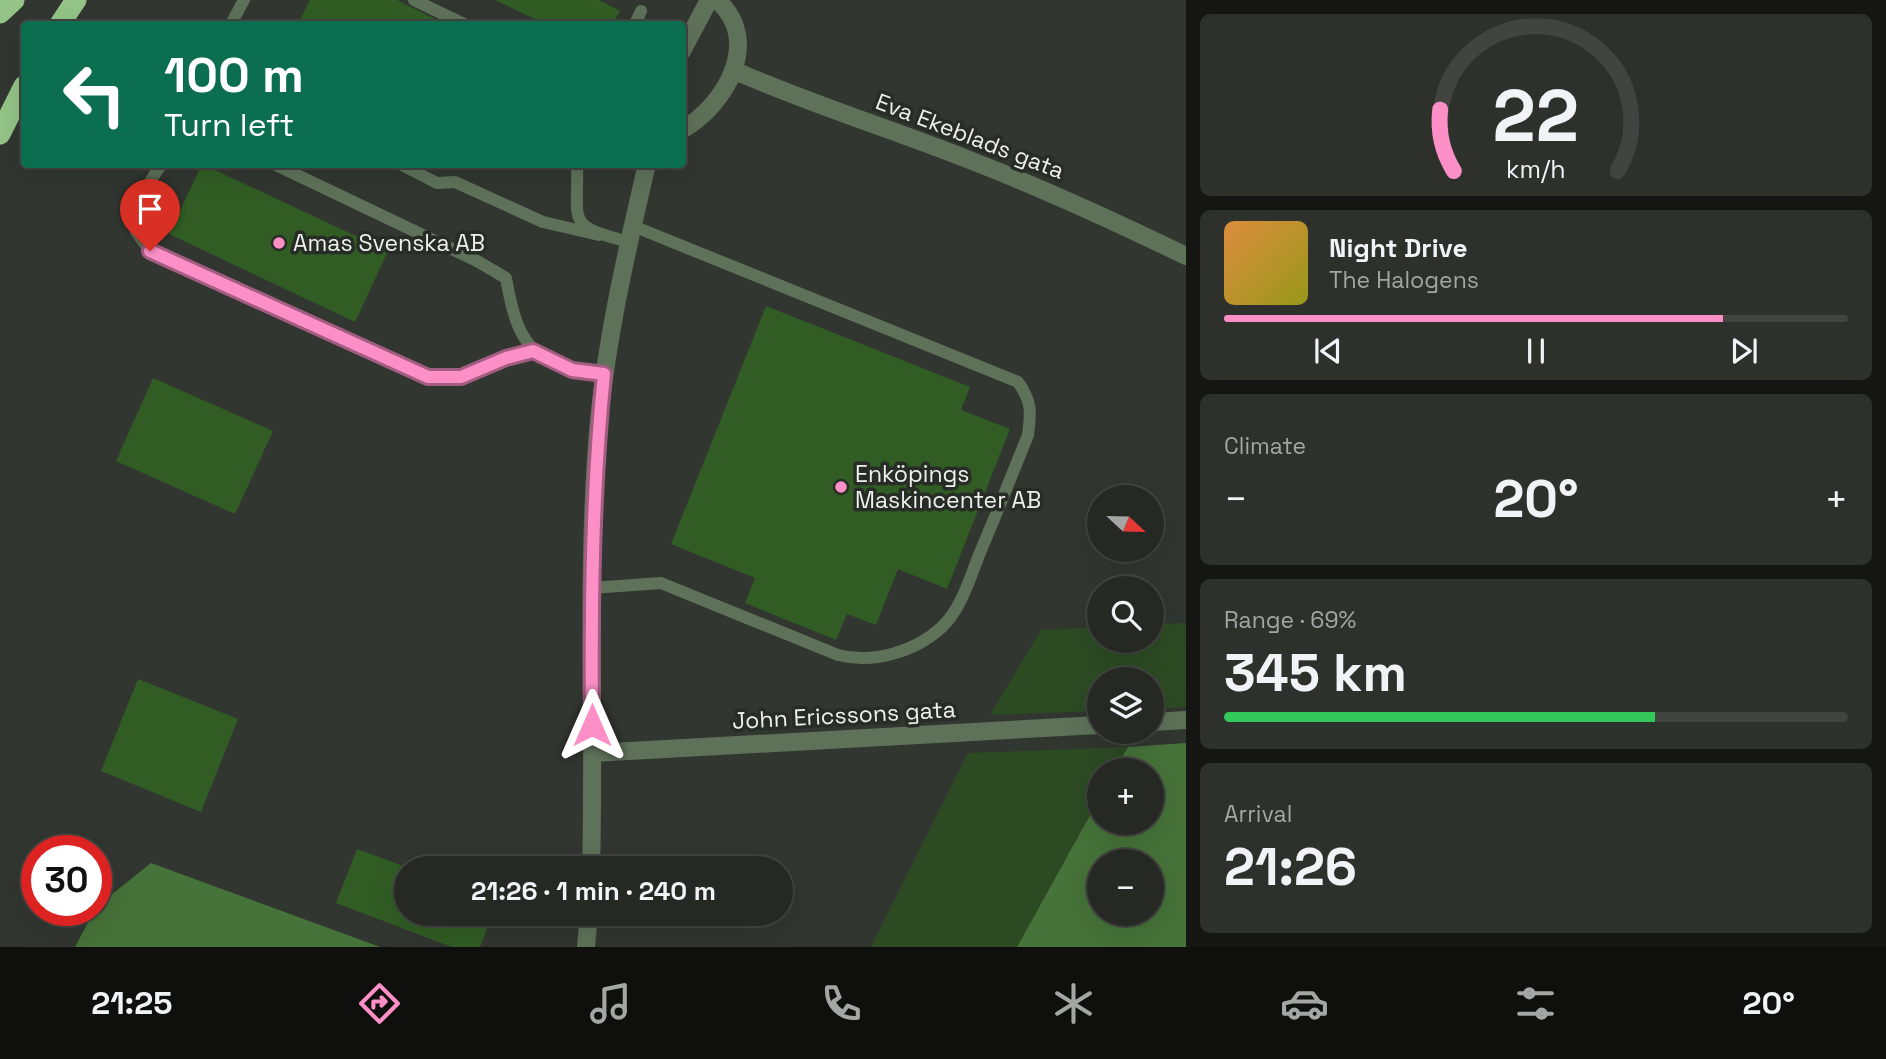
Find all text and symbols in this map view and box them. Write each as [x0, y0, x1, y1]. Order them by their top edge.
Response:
text: 100 m [164, 44, 304, 106]
icon: left [49, 49, 140, 140]
text: 22 [1493, 69, 1579, 162]
street label: Eva Ekeblads gata [871, 86, 1069, 186]
text: Turn left [164, 105, 294, 145]
text: km/h [1506, 153, 1566, 185]
pin [120, 179, 180, 251]
icon: arrive [131, 190, 169, 228]
place label: Amas Svenska AB [293, 228, 485, 258]
text: Night Drive [1329, 231, 1467, 265]
marker: Amas Svenska AB [271, 235, 287, 251]
text: The Halogens [1329, 265, 1479, 295]
icon: previous [1309, 332, 1347, 370]
icon: pause [1517, 332, 1555, 370]
icon: next [1725, 332, 1763, 370]
text: Climate [1224, 431, 1306, 461]
place label: Enköpings Maskincenter AB [855, 459, 1041, 515]
text: 20° [1493, 466, 1579, 532]
text: − [1224, 475, 1248, 523]
text: + [1824, 475, 1848, 523]
marker: Enköpings Maskincenter AB [833, 479, 849, 495]
north arrow [1087, 485, 1164, 562]
map controls [1087, 485, 1164, 926]
button: search [1087, 576, 1164, 653]
text: Range · 69% [1224, 605, 1356, 635]
text: 345 km [1224, 640, 1407, 706]
button: layers [1087, 667, 1164, 744]
position arrow [555, 688, 629, 762]
street label: John Ericssons gata [731, 694, 957, 736]
button: + [1087, 758, 1164, 835]
text: Arrival [1224, 799, 1292, 829]
text: 21:26 [1224, 834, 1357, 900]
speed limit sign: 30 [21, 835, 112, 926]
button: − [1087, 849, 1164, 926]
text: 21:26 · 1 min · 240 m [471, 874, 716, 908]
icon: directions [355, 979, 404, 1028]
icon: music [586, 979, 635, 1028]
icon: phone [817, 979, 866, 1028]
icon: climate [1049, 979, 1098, 1028]
icon: car [1280, 979, 1329, 1028]
icon: filters [1511, 979, 1560, 1028]
text: 21:25 [91, 983, 172, 1023]
text: 20° [1742, 983, 1795, 1023]

